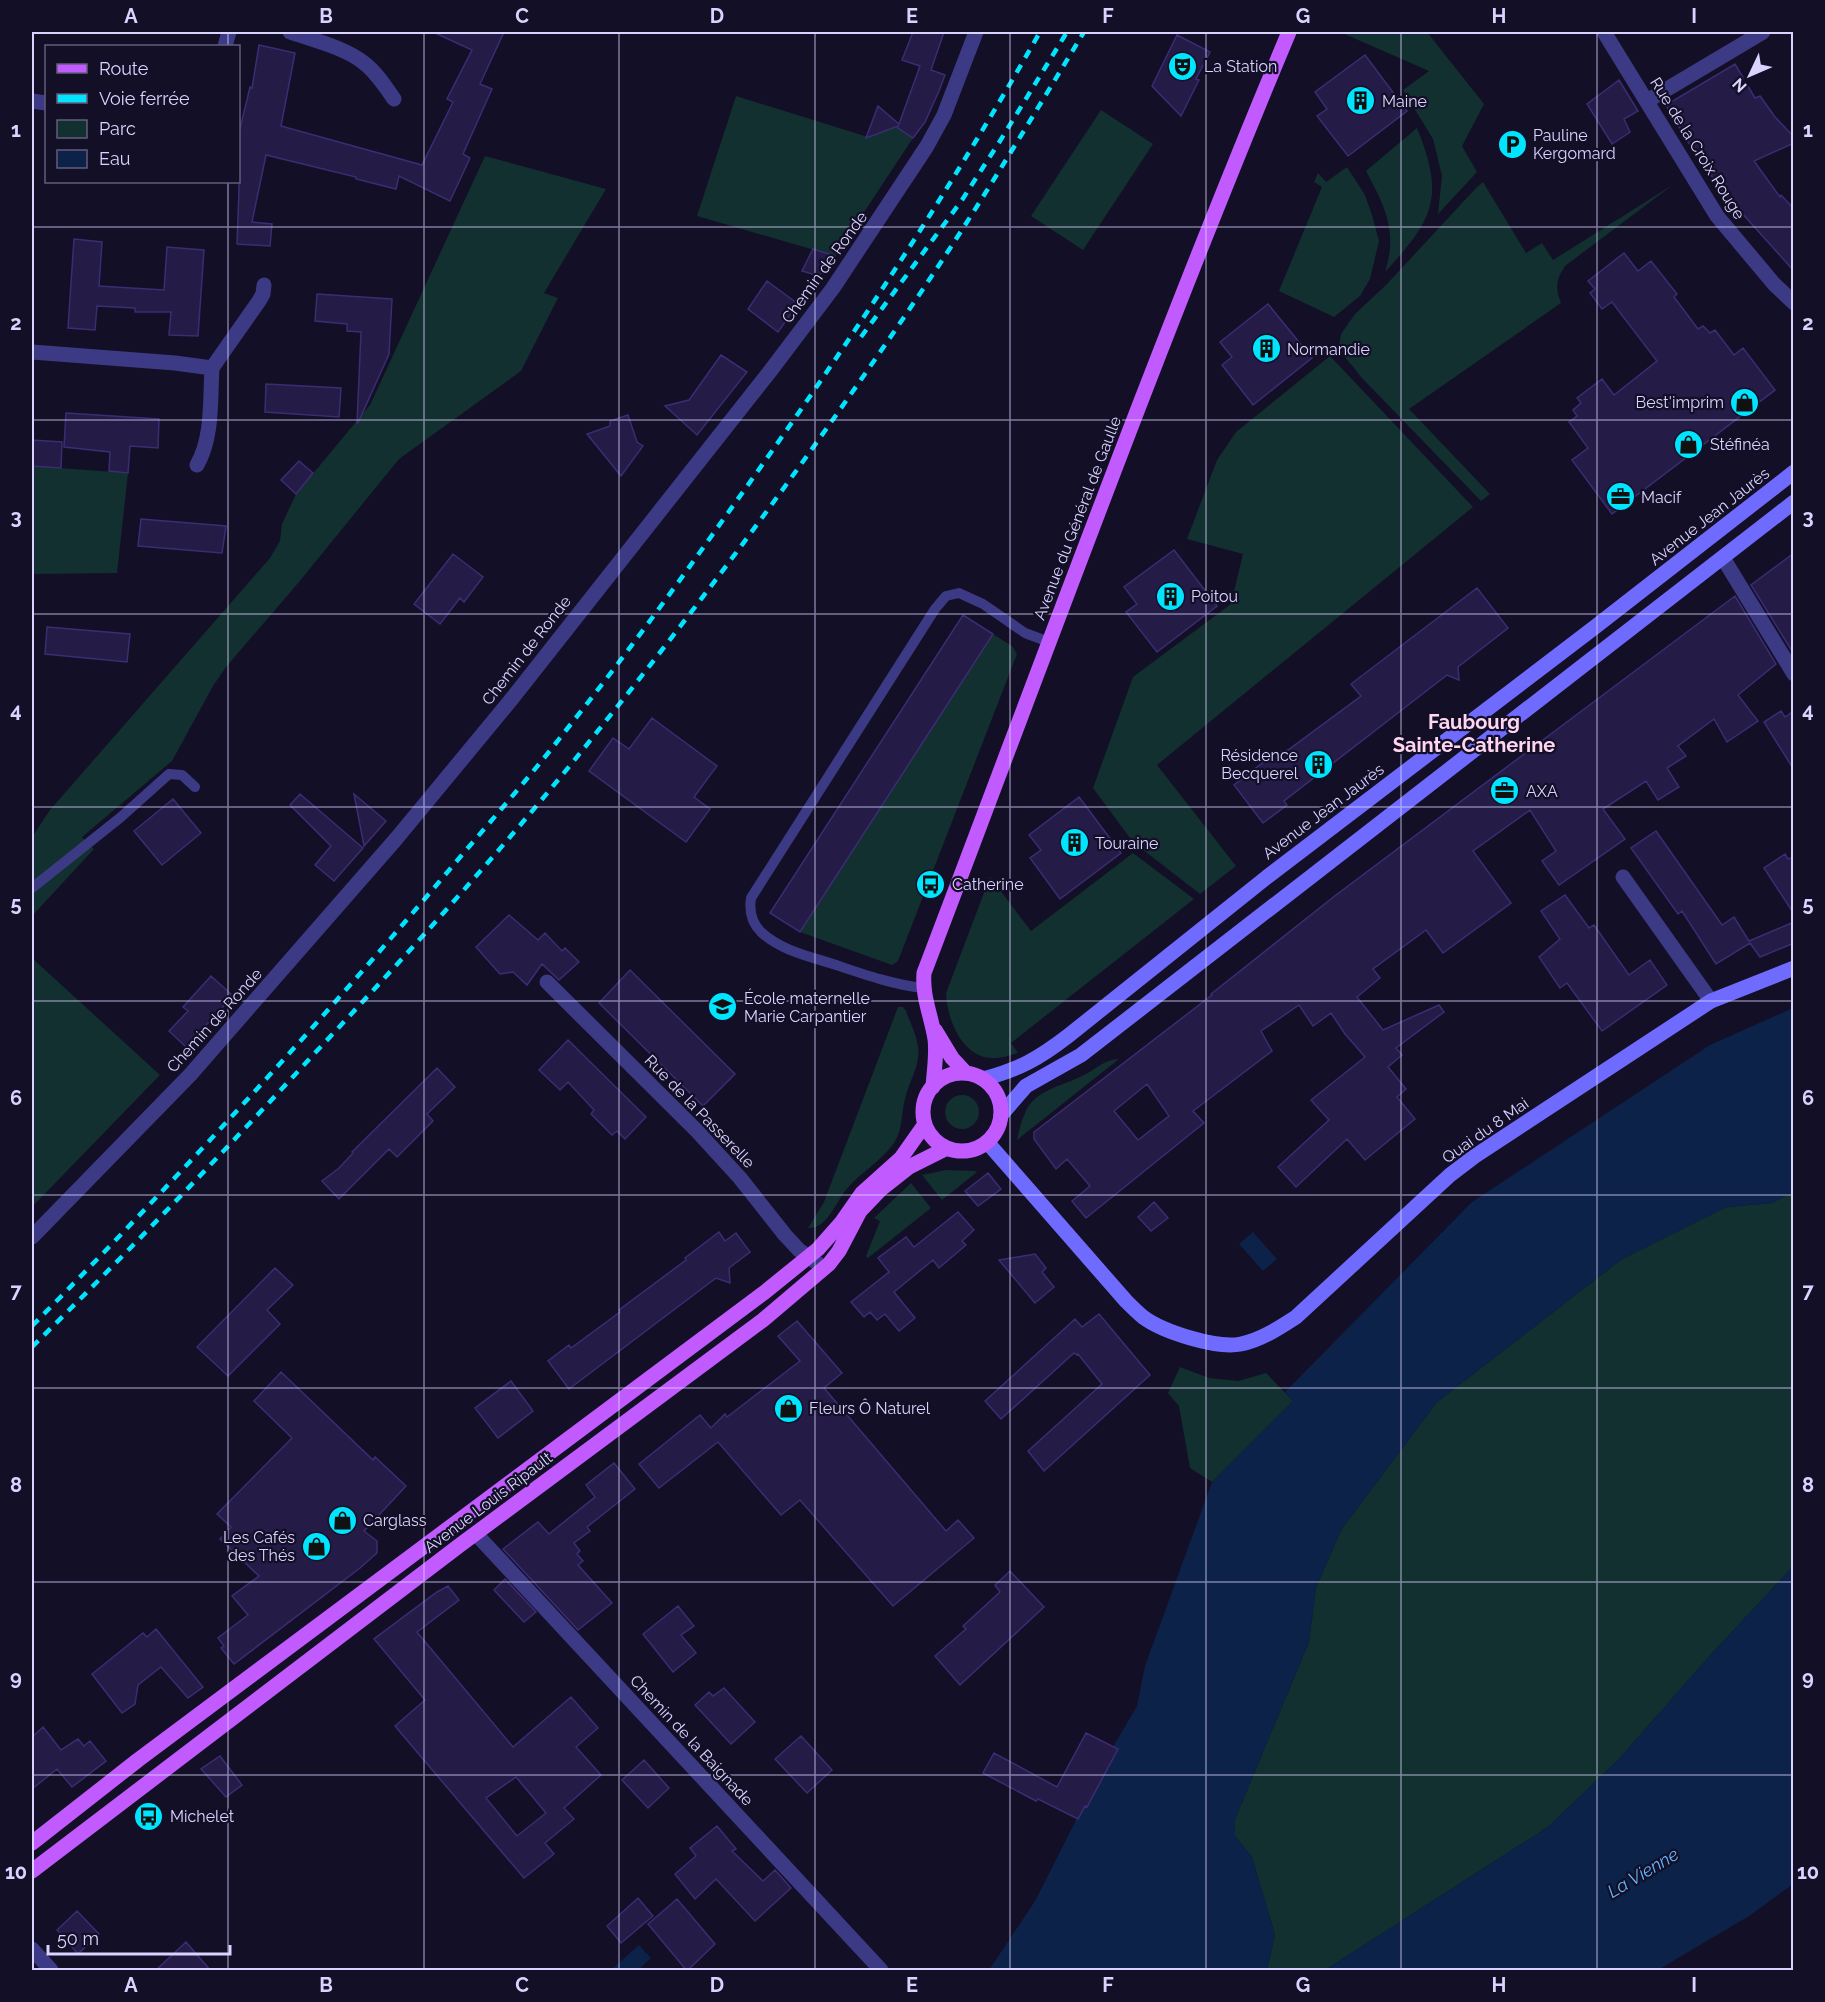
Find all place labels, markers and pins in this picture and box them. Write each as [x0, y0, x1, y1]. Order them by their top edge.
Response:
theatre icon: La Station [1167, 50, 1199, 82]
place label: La Station [1204, 57, 1277, 76]
building icon: Maine [1345, 85, 1377, 117]
place label: Maine [1382, 92, 1427, 111]
place label: Pauline Kergomard [1533, 126, 1616, 163]
parking icon: Pauline Kergomard [1496, 128, 1528, 160]
building icon: Normandie [1250, 333, 1282, 365]
place label: Normandie [1287, 340, 1370, 359]
shop icon: Best'imprim [1729, 386, 1761, 418]
place label: Best'imprim [1636, 393, 1724, 412]
shop icon: Stéfinéa [1673, 428, 1705, 460]
place label: Stéfinéa [1710, 435, 1770, 454]
office icon: Macif [1604, 481, 1636, 513]
place label: Macif [1641, 488, 1682, 507]
building icon: Poitou [1154, 580, 1186, 612]
place label: Poitou [1191, 587, 1238, 606]
place label: Résidence Becquerel [1220, 746, 1299, 783]
building icon: Résidence Becquerel [1303, 748, 1335, 780]
office icon: AXA [1489, 775, 1521, 807]
place label: AXA [1526, 782, 1558, 801]
building icon: Touraine [1058, 827, 1090, 859]
place label: Touraine [1095, 834, 1159, 853]
bus stop icon: Catherine [915, 868, 947, 900]
place label: Catherine [952, 875, 1024, 894]
place label: École maternelle Marie Carpantier [744, 988, 870, 1026]
school or university icon: École maternelle Marie Carpantier [707, 991, 739, 1023]
shop icon: Fleurs Ô Naturel [772, 1392, 804, 1424]
place label: Fleurs Ô Naturel [809, 1398, 931, 1418]
shop icon: Carglass [326, 1504, 358, 1536]
place label: Carglass [363, 1511, 427, 1530]
place label: Les Cafés des Thés [223, 1528, 295, 1565]
shop icon: Les Cafés des Thés [300, 1530, 332, 1562]
bus stop icon: Michelet [133, 1800, 165, 1832]
place label: Michelet [170, 1807, 235, 1826]

